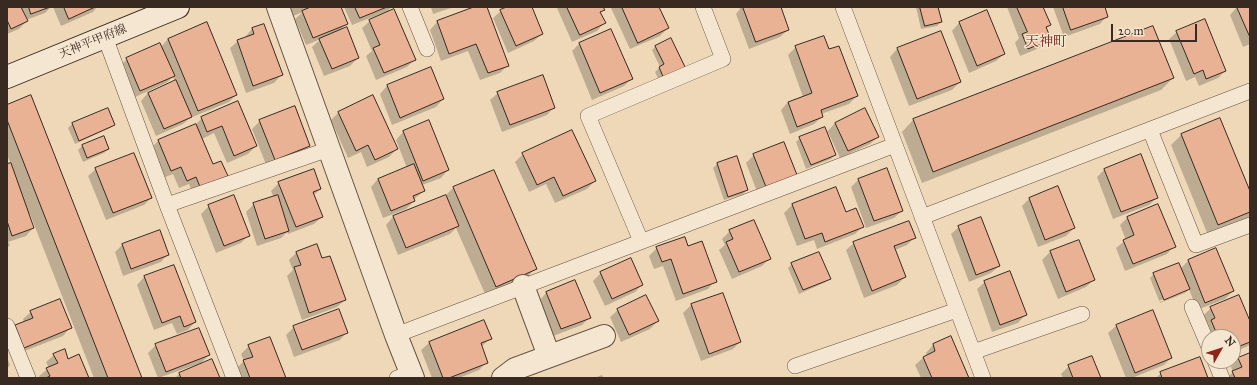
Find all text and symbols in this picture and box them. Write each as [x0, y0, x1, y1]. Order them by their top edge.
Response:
scale bar [1113, 16, 1199, 42]
street label: 天神平甲府線 [57, 22, 129, 62]
text: 20 m [1118, 24, 1144, 38]
district label: 天神町 [1025, 35, 1067, 51]
north arrow [1201, 329, 1241, 369]
text: N [1222, 334, 1238, 349]

